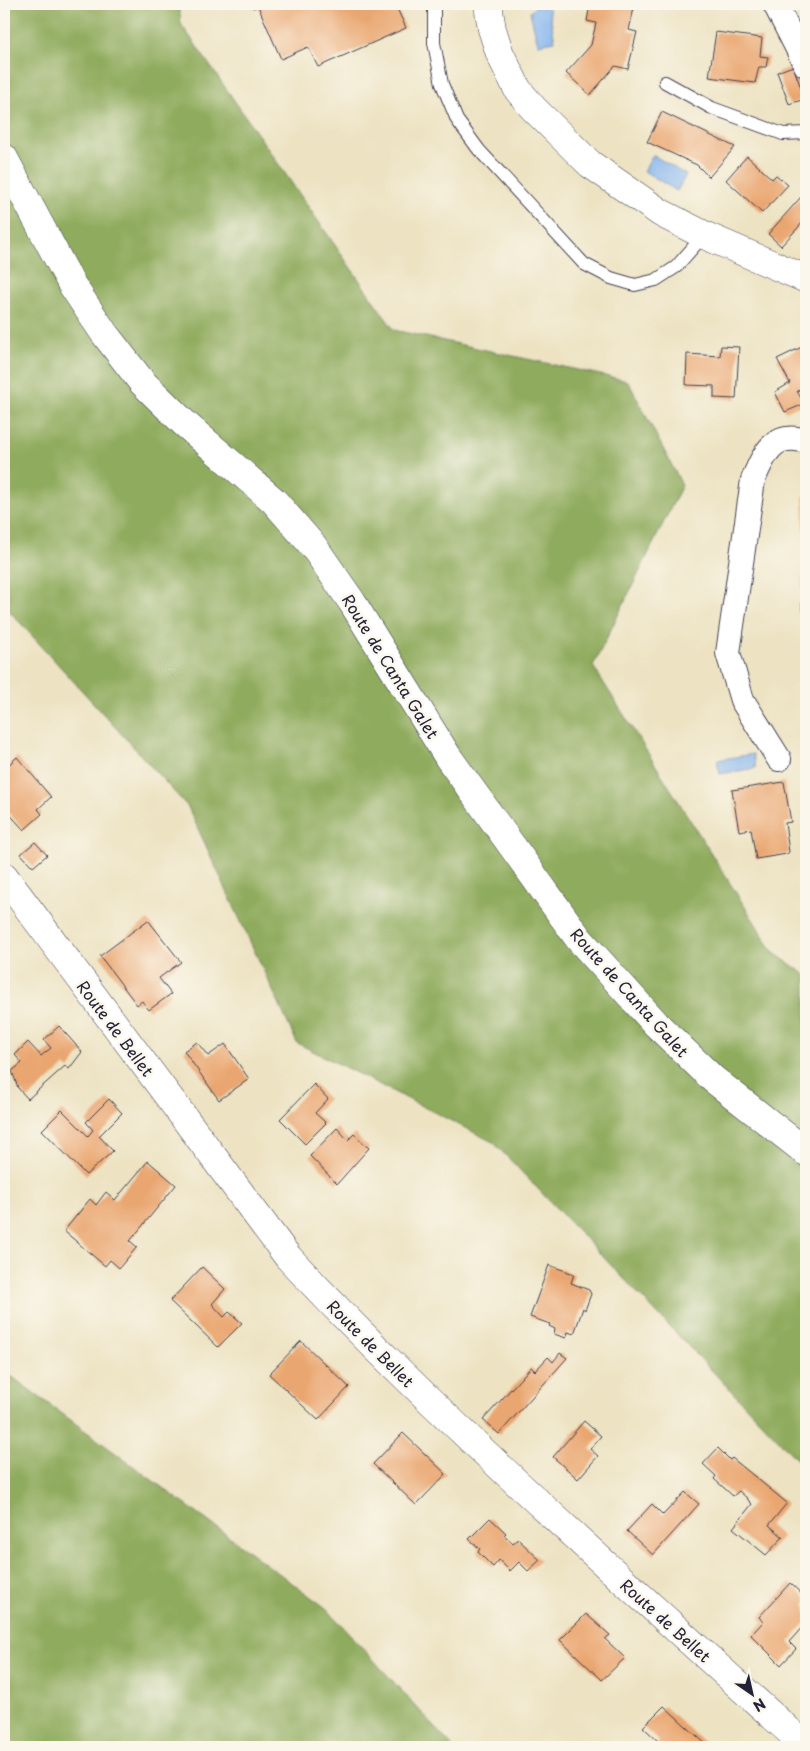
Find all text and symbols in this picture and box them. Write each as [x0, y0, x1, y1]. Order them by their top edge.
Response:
street label: Route de Canta Galet [337, 589, 446, 743]
street label: Route de Canta Galet [565, 922, 695, 1062]
street label: Route de Bellet [72, 975, 160, 1081]
street label: Route de Bellet [322, 1294, 420, 1392]
street label: Route de Bellet [615, 1573, 717, 1668]
north arrow [728, 1668, 778, 1718]
text: N [749, 1693, 770, 1717]

